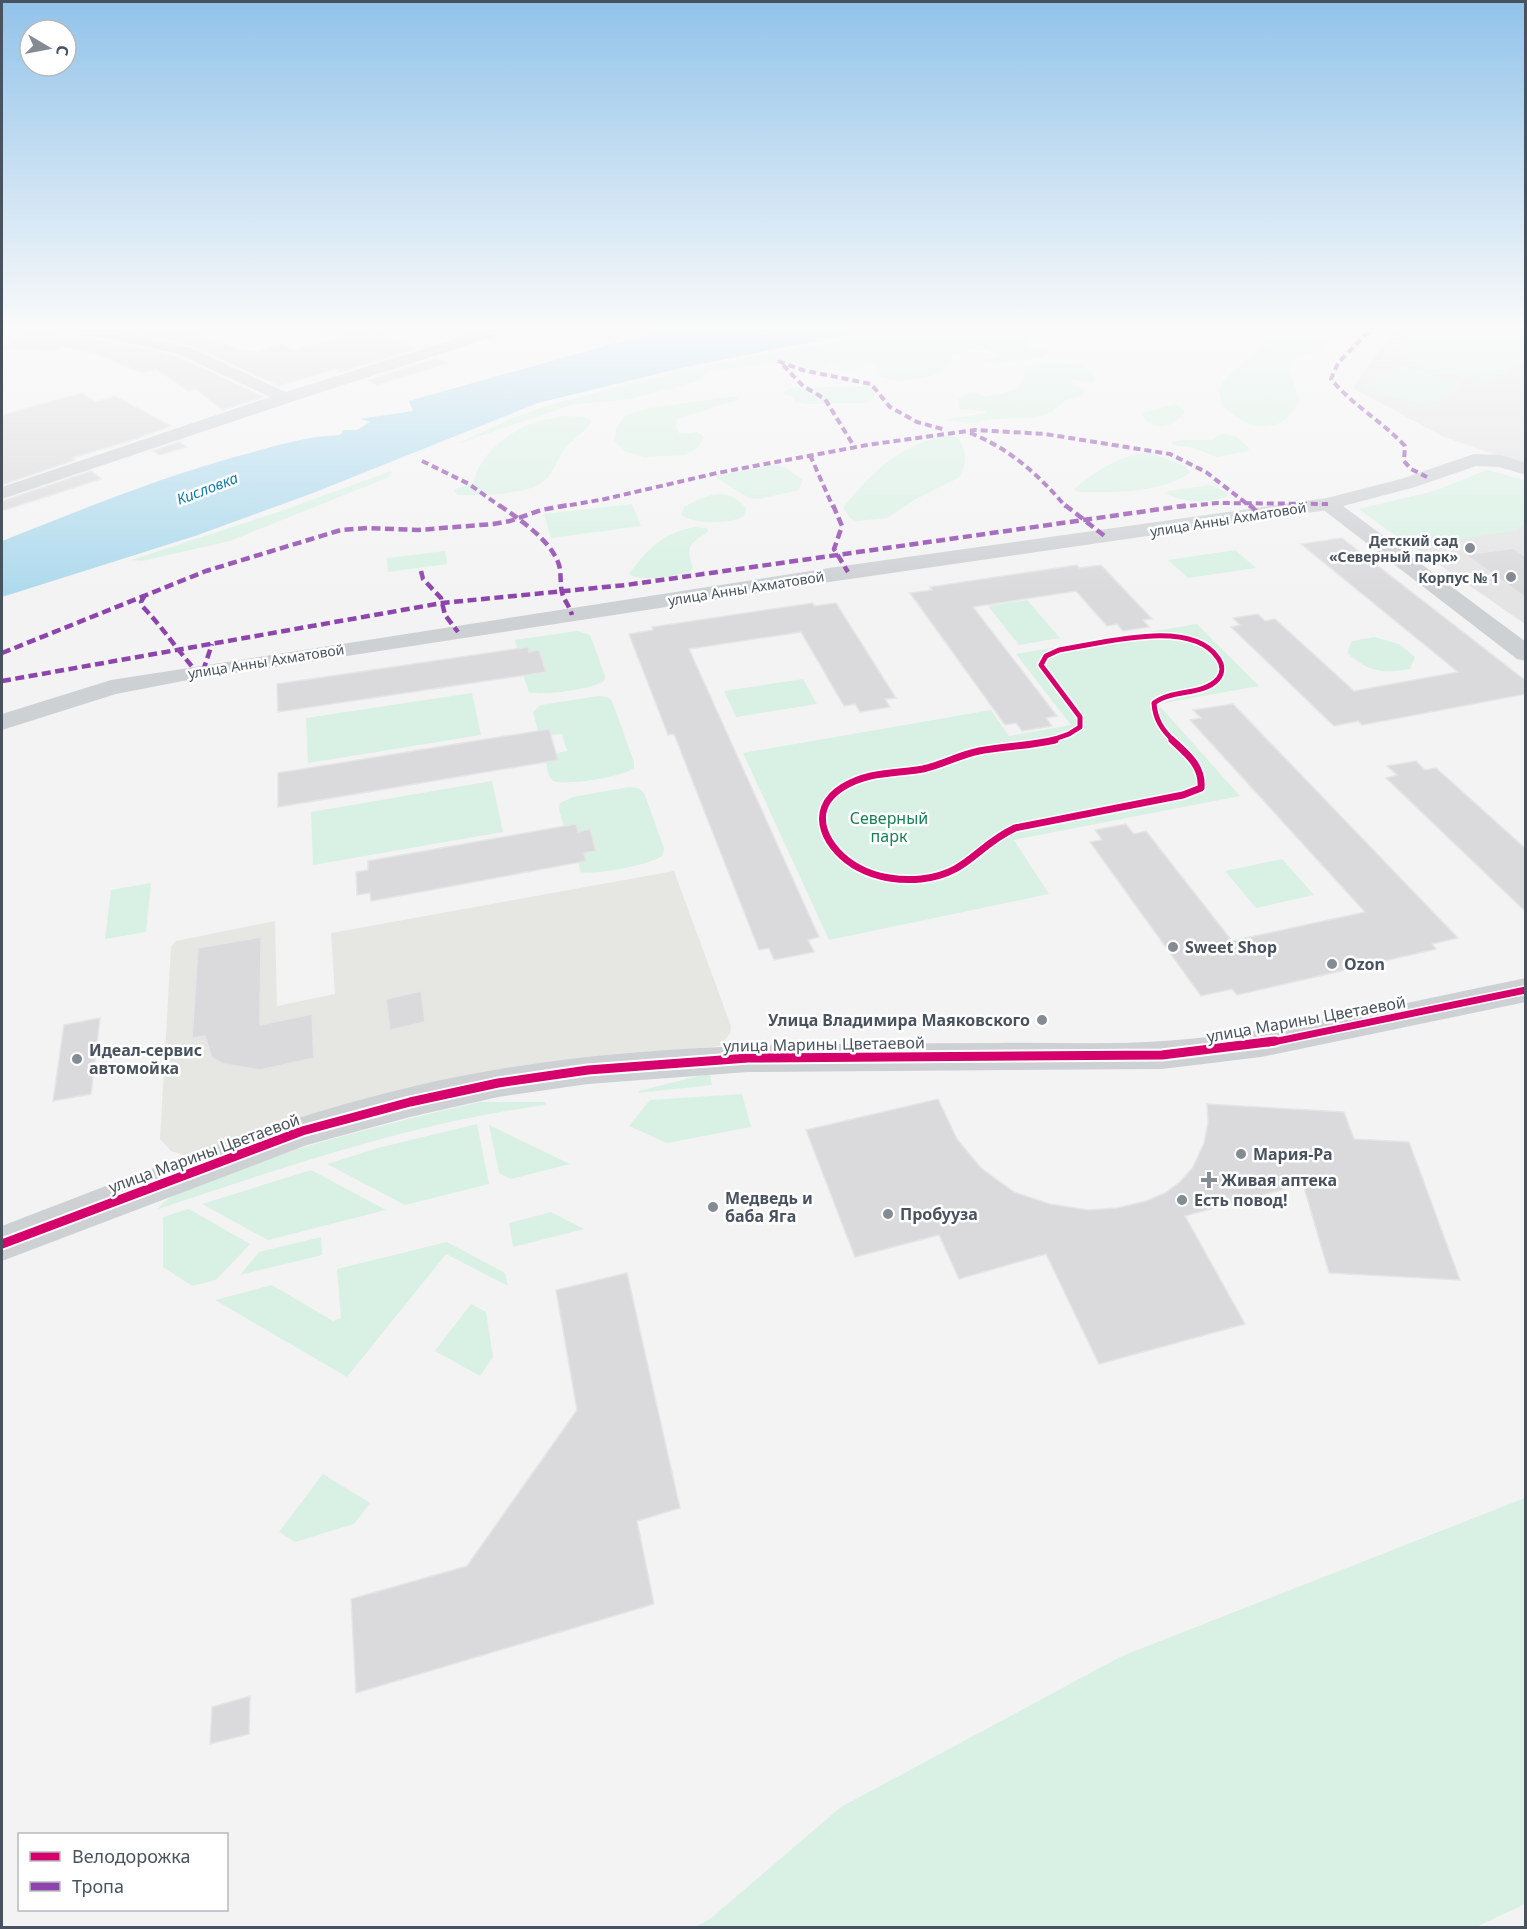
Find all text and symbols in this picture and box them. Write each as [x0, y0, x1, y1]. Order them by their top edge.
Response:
north arrow [18, 18, 78, 78]
text: С [51, 44, 75, 58]
water label: Кисловка [173, 467, 241, 509]
street label: улица Анны Ахматовой [1149, 497, 1307, 541]
place label: Детский сад «Северный парк» [1329, 531, 1458, 566]
marker: Детский сад «Северный парк» [1463, 541, 1477, 555]
street label: улица Анны Ахматовой [667, 566, 825, 610]
place label: Корпус № 1 [1418, 568, 1499, 587]
marker: Корпус № 1 [1504, 570, 1518, 584]
street label: улица Анны Ахматовой [187, 639, 345, 683]
park label: Северный парк [850, 807, 928, 847]
place label: Sweet Shop [1185, 936, 1277, 958]
marker: Sweet Shop [1166, 940, 1180, 954]
place label: Ozon [1344, 953, 1385, 975]
marker: Ozon [1325, 957, 1339, 971]
street label: улица Марины Цветаевой [1205, 991, 1407, 1047]
place label: Улица Владимира Маяковского [768, 1009, 1030, 1031]
marker: Улица Владимира Маяковского [1035, 1013, 1049, 1027]
street label: улица Марины Цветаевой [723, 1031, 925, 1057]
place label: Идеал-сервис автомойка [89, 1039, 202, 1079]
marker: Идеал-сервис автомойка [70, 1052, 84, 1066]
street label: улица Марины Цветаевой [105, 1108, 303, 1198]
place label: Мария-Ра [1253, 1143, 1332, 1165]
marker: Мария-Ра [1234, 1147, 1248, 1161]
place label: Живая аптека [1221, 1169, 1337, 1191]
marker: Живая аптека [1202, 1173, 1216, 1187]
place label: Медведь и баба Яга [725, 1187, 813, 1227]
place label: Есть повод! [1194, 1189, 1287, 1211]
marker: Есть повод! [1175, 1193, 1189, 1207]
marker: Медведь и баба Яга [706, 1200, 720, 1214]
place label: Пробууза [900, 1203, 978, 1225]
marker: Пробууза [881, 1207, 895, 1221]
legend [18, 1833, 228, 1911]
text: Велодорожка [72, 1844, 190, 1868]
text: Тропа [72, 1874, 124, 1898]

